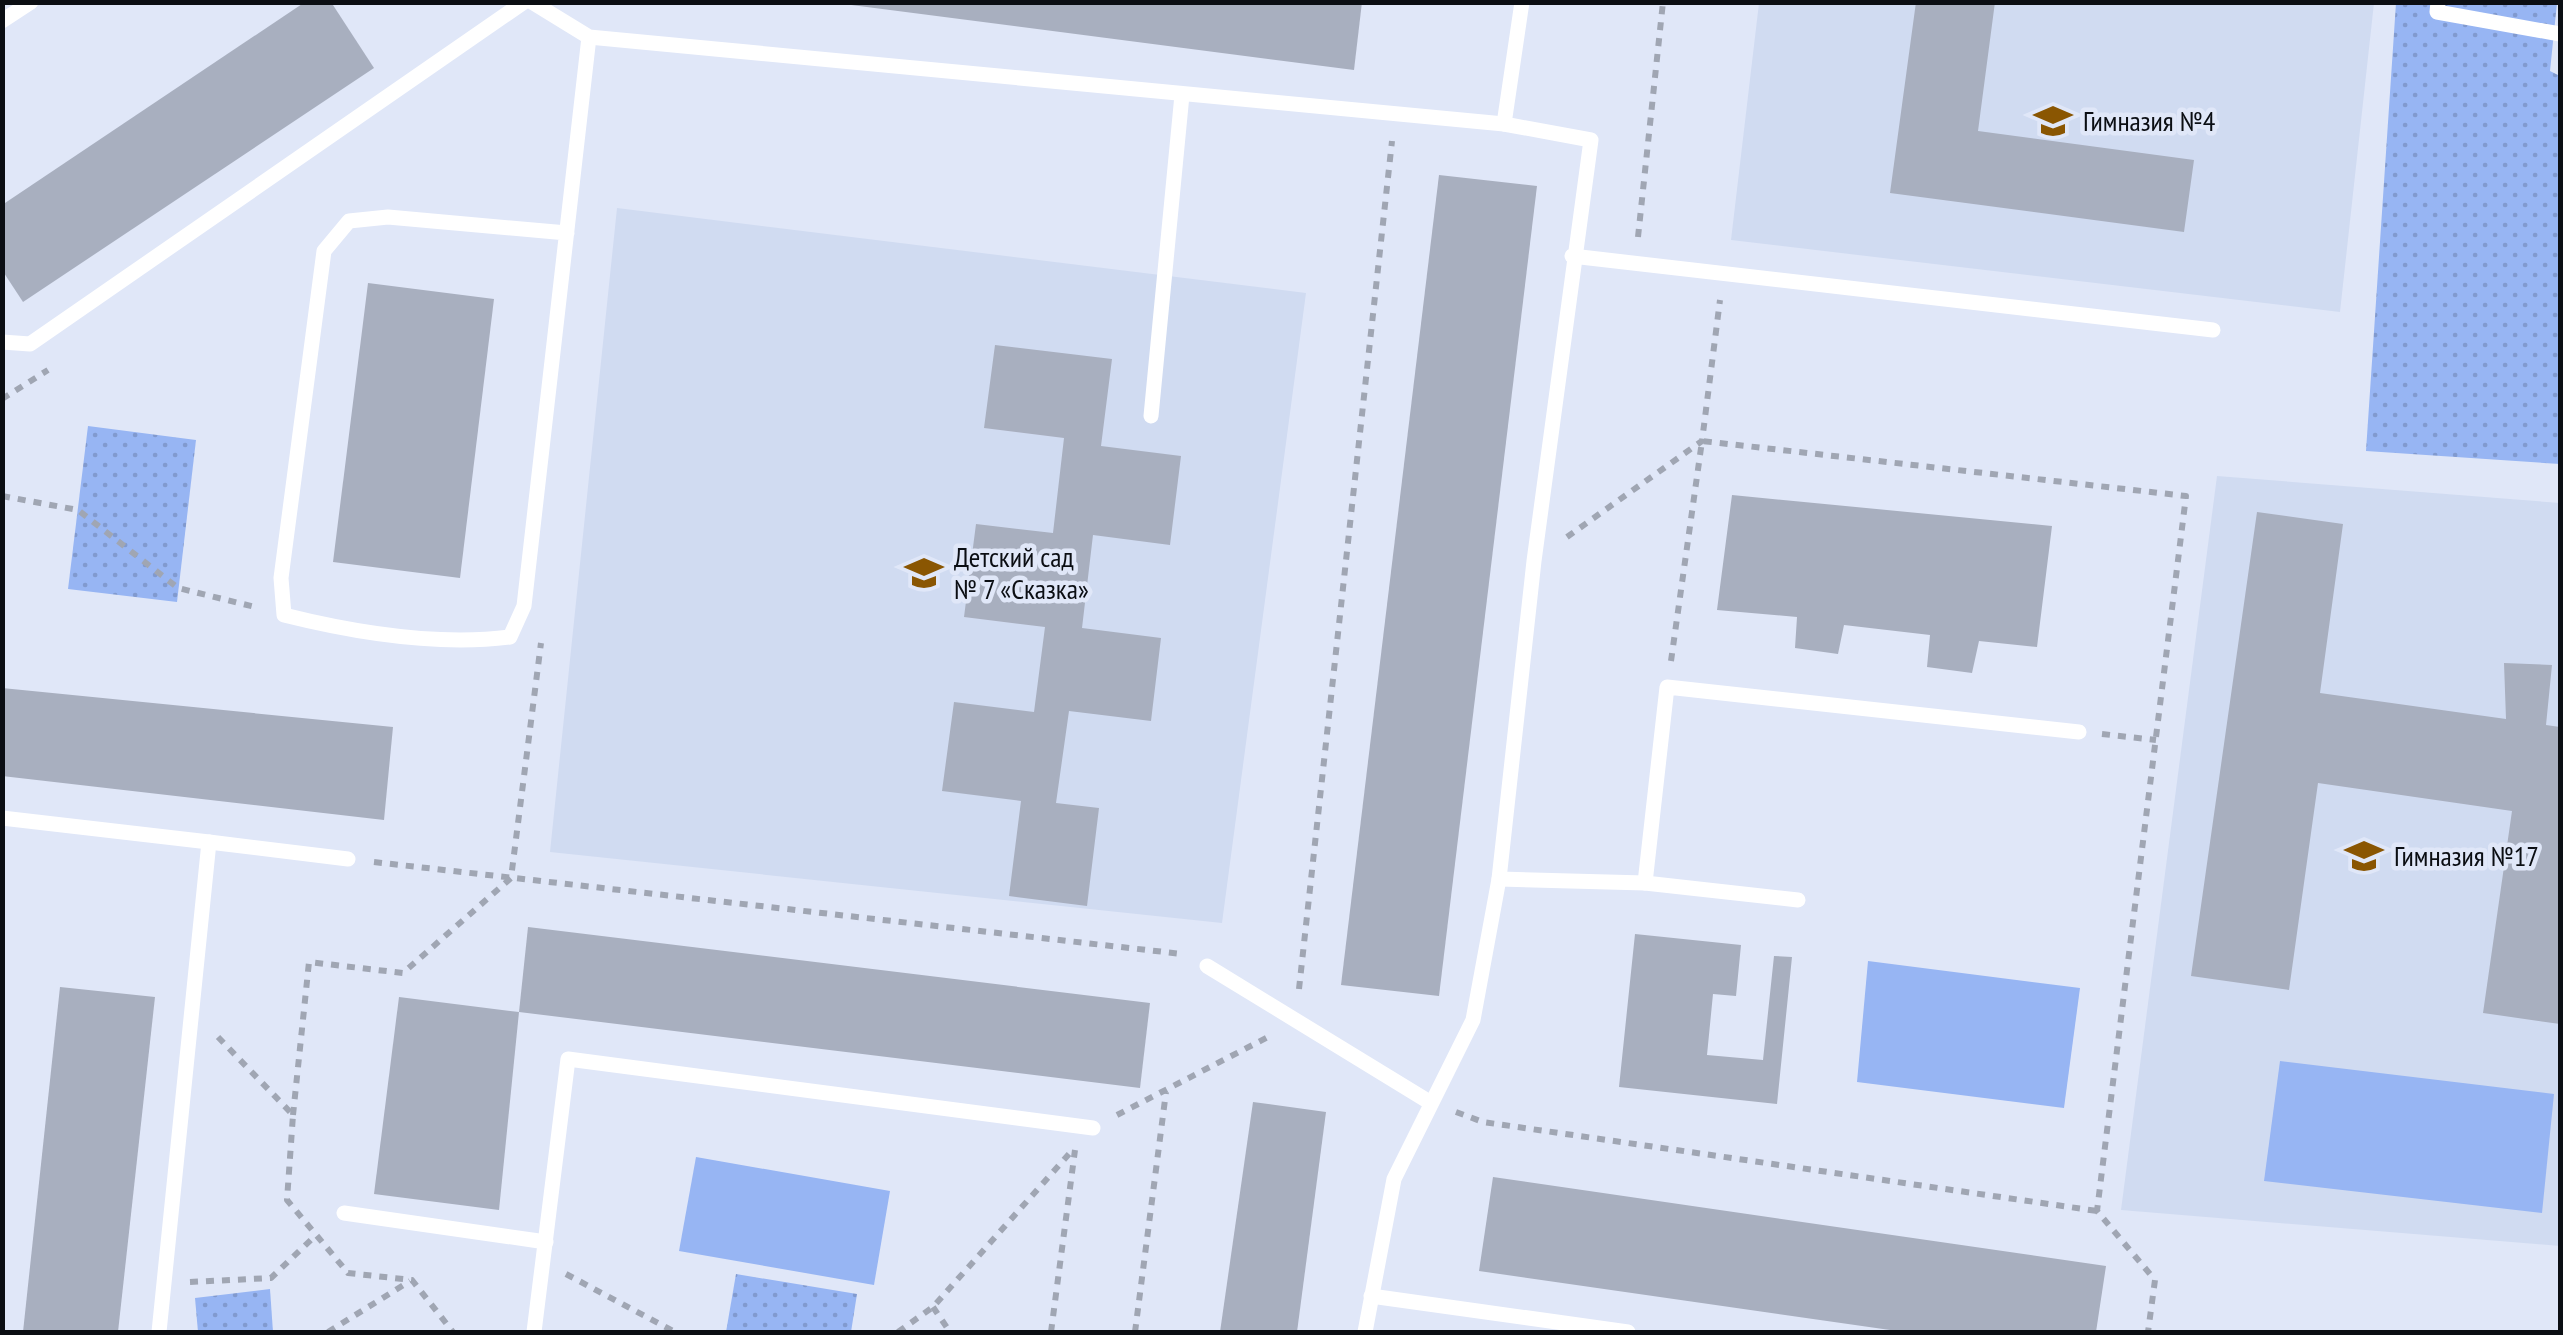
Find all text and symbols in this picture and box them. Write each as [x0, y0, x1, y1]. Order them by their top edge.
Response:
school or university icon: Гимназия №4 [2032, 100, 2074, 142]
place label: Гимназия №4 [2083, 102, 2216, 139]
place label: Детский сад № 7 «Сказка» [954, 538, 1089, 607]
school or university icon: Детский сад № 7 «Сказка» [903, 552, 945, 594]
school or university icon: Гимназия №17 [2343, 835, 2385, 877]
place label: Гимназия №17 [2394, 837, 2539, 874]

